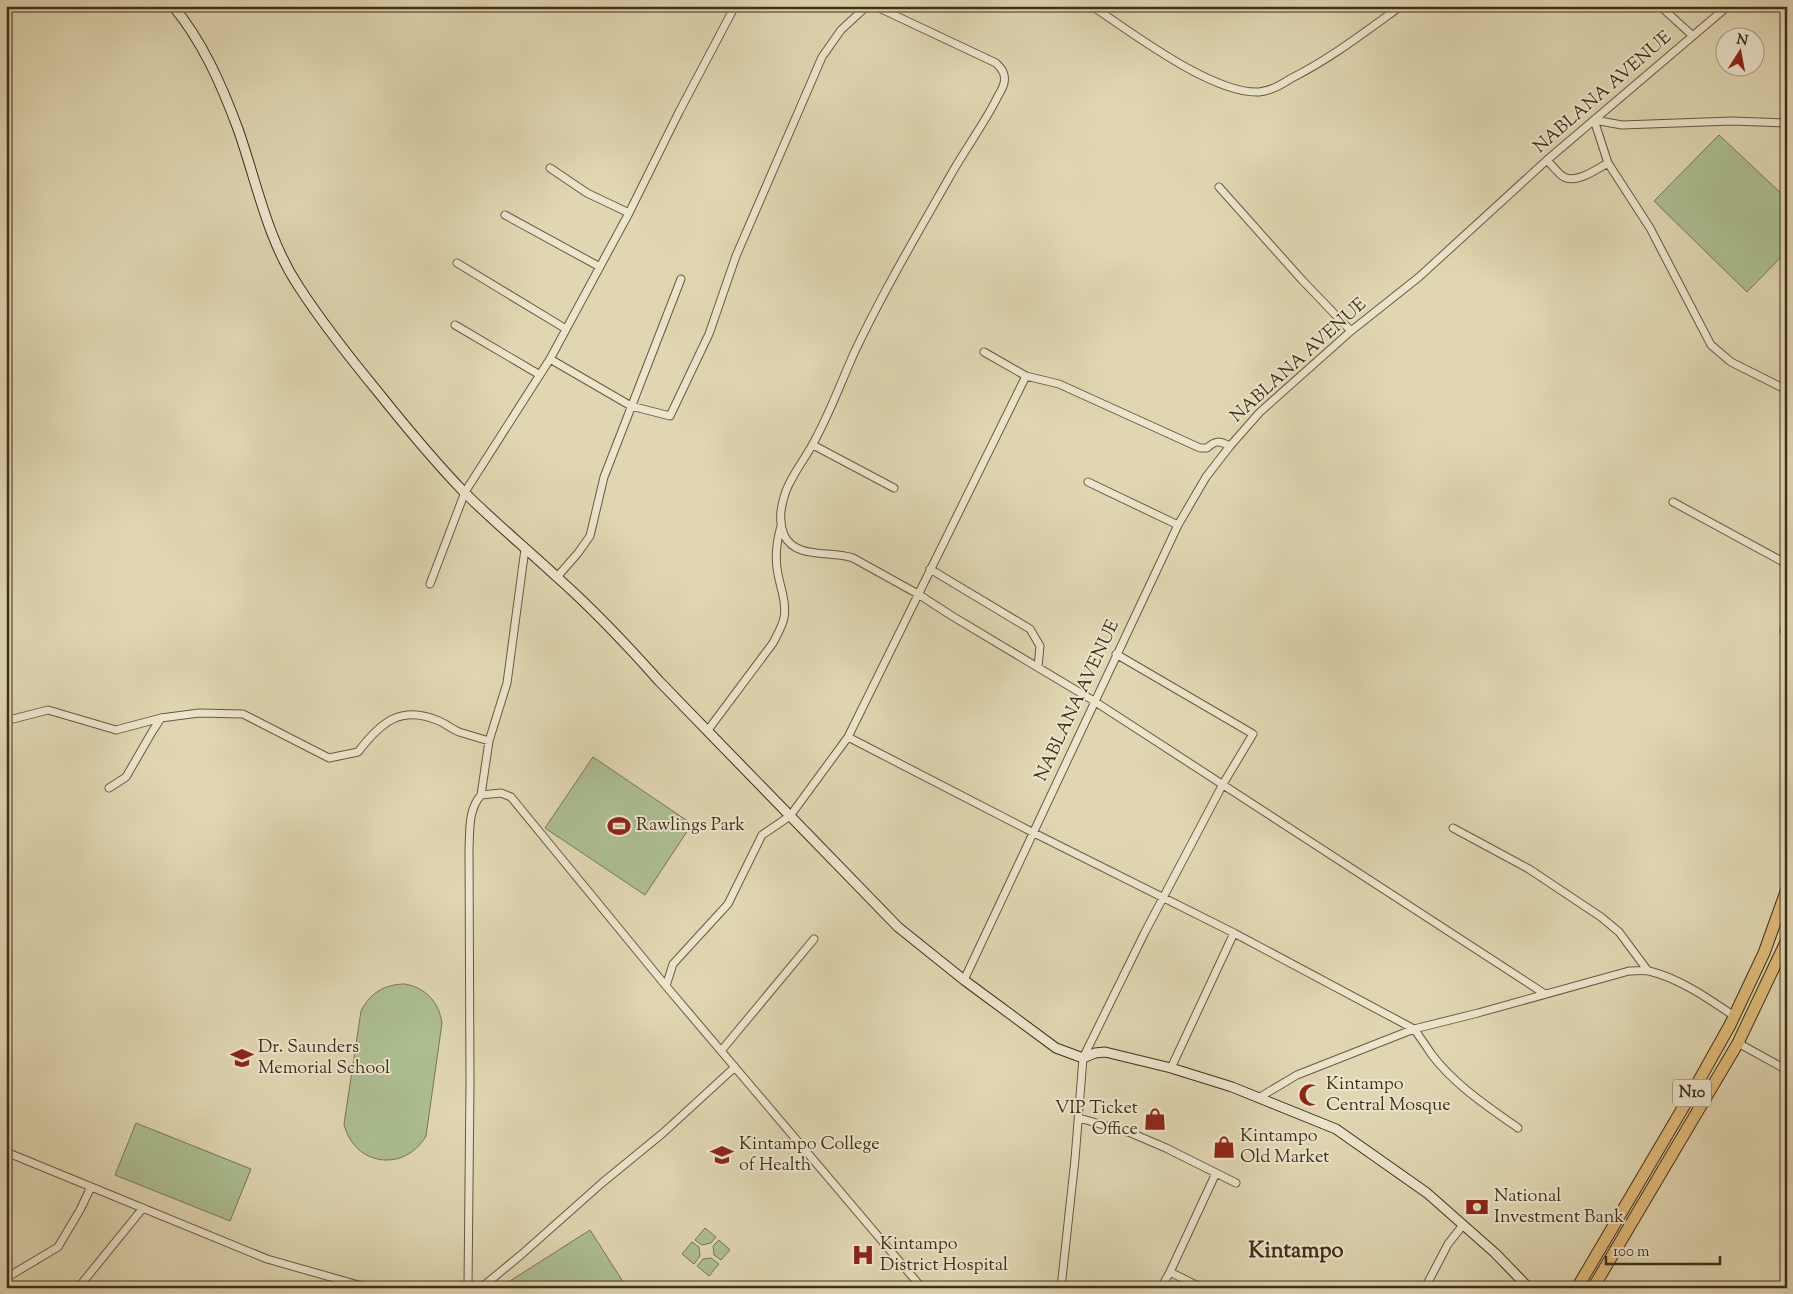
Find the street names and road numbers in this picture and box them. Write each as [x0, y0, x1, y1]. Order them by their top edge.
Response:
street label: NABLANA AVENUE [1528, 26, 1678, 160]
street label: NABLANA AVENUE [1225, 293, 1373, 429]
street label: NABLANA AVENUE [1029, 616, 1127, 786]
road number: N10 [1673, 1080, 1711, 1106]

